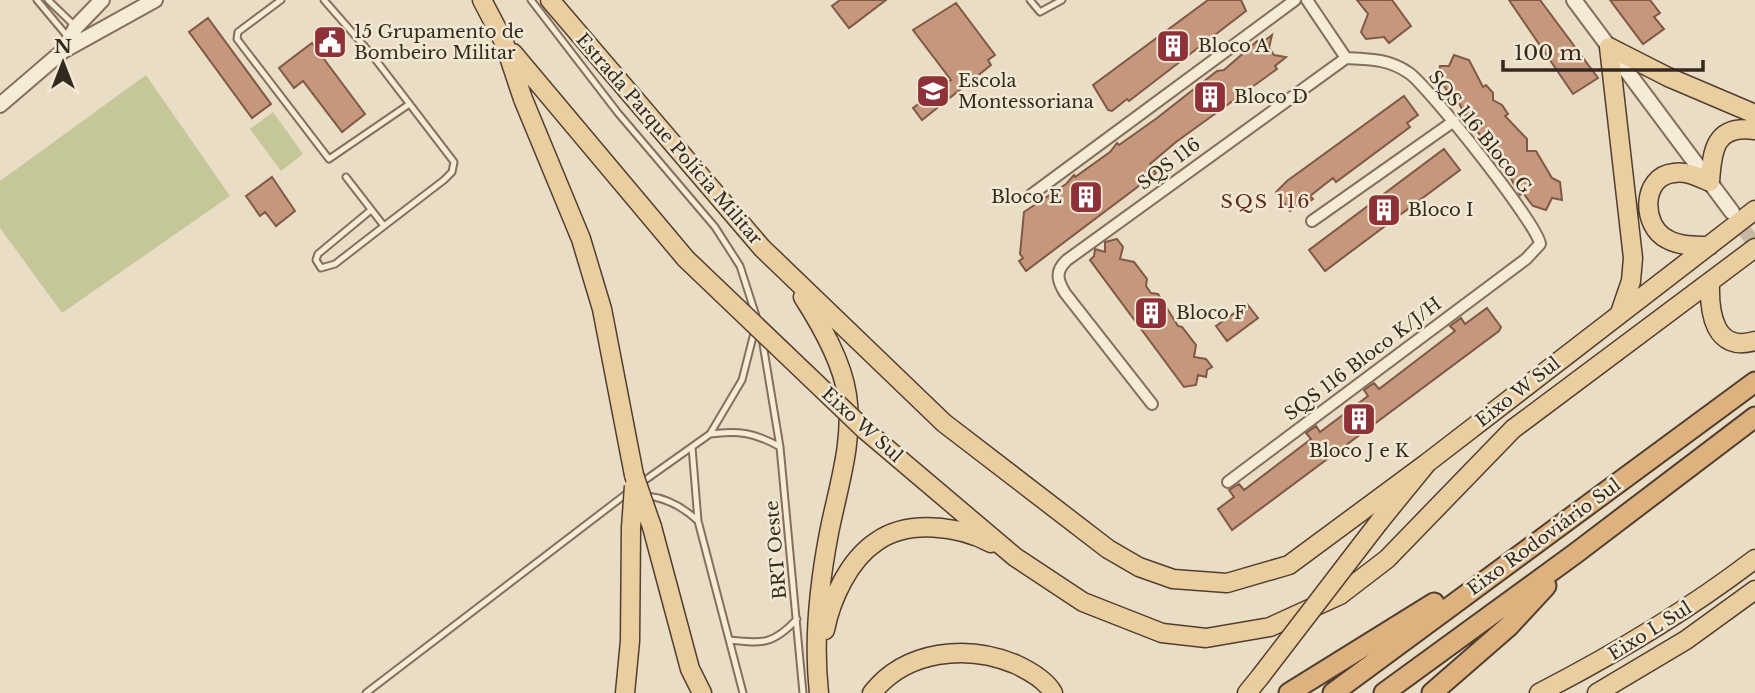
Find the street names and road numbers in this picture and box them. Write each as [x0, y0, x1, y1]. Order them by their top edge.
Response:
street label: Estrada Parque Polícia Militar [571, 29, 767, 250]
street label: SQS 116 Bloco G [1424, 66, 1537, 198]
street label: SQS 116 [1133, 133, 1205, 195]
street label: SQS 116 Bloco K/J/H [1280, 293, 1446, 425]
street label: Eixo W Sul [1471, 352, 1565, 432]
street label: Eixo W Sul [817, 383, 907, 467]
street label: Eixo Rodoviário Sul [1463, 474, 1625, 600]
street label: BRT Oeste [761, 500, 791, 600]
street label: Eixo L Sul [1604, 597, 1696, 665]

